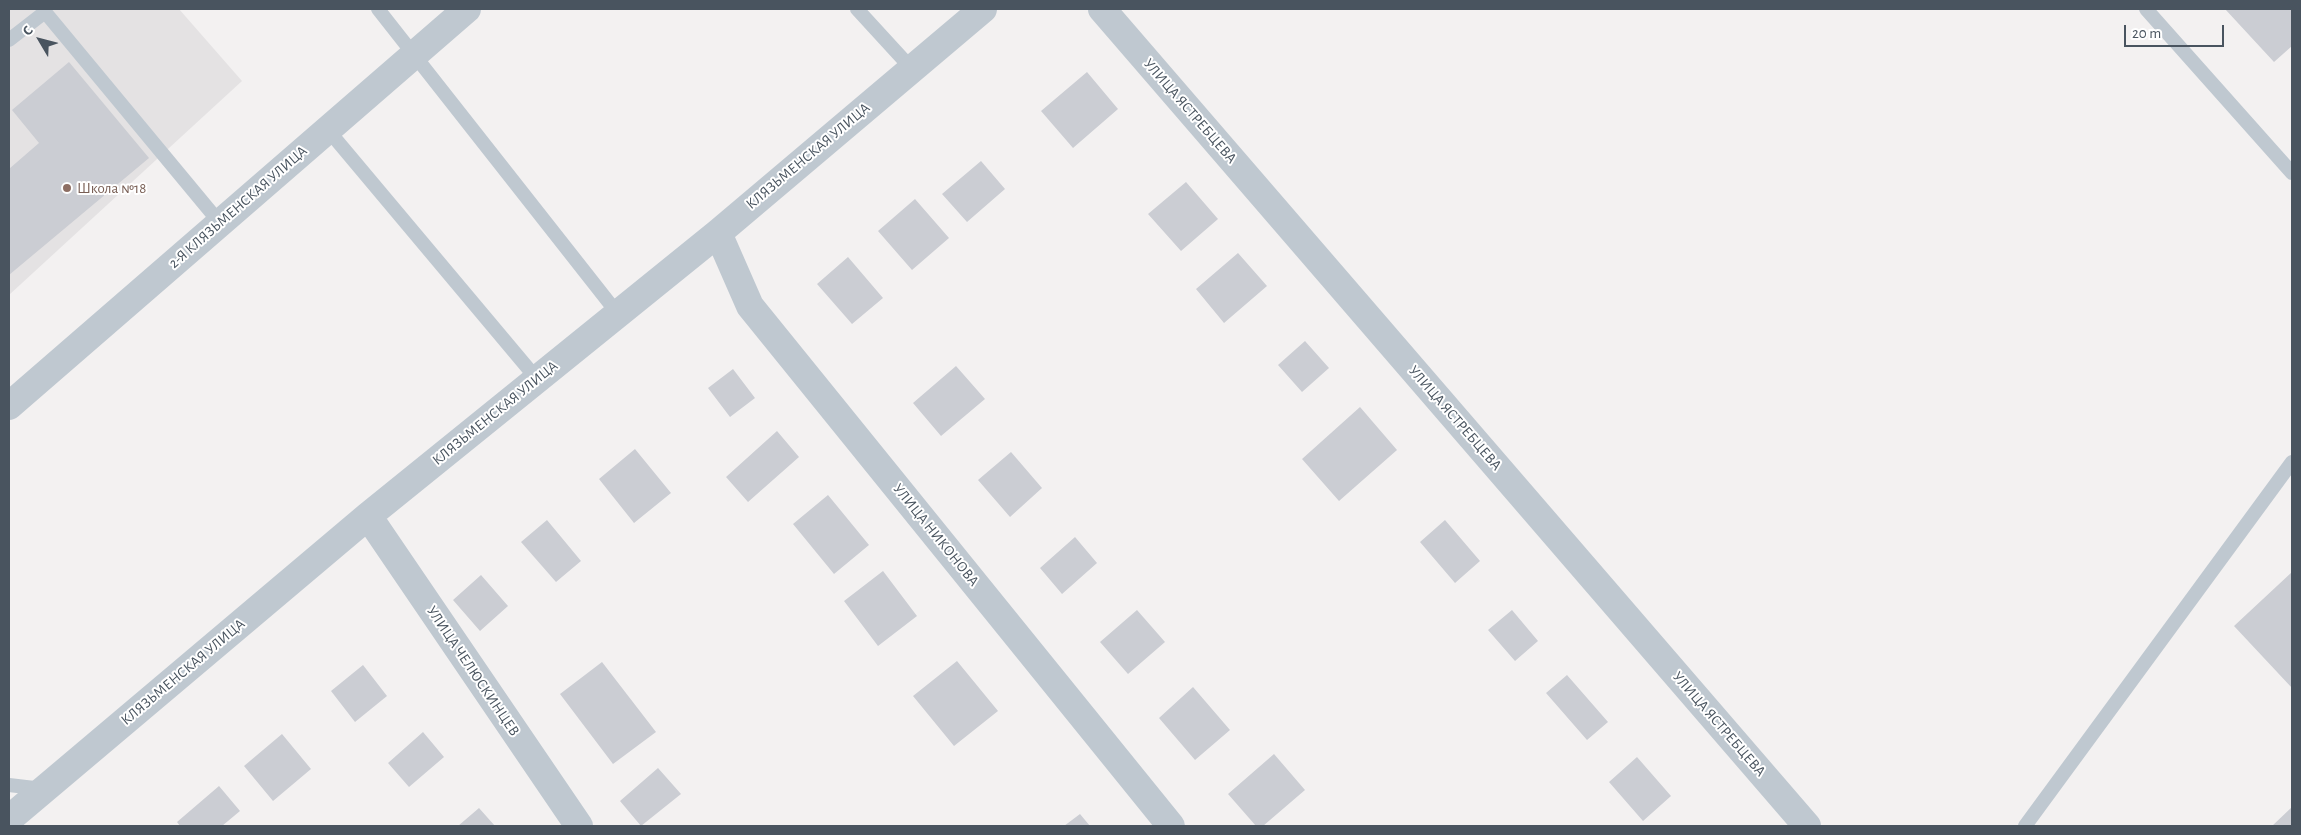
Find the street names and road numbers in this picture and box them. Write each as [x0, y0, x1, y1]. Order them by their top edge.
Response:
street label: УЛИЦА ЯСТРЕБЦЕВА [1140, 55, 1240, 167]
street label: КЛЯЗЬМЕНСКАЯ УЛИЦА [742, 99, 874, 213]
street label: 2-Я КЛЯЗЬМЕНСКАЯ УЛИЦА [165, 142, 311, 272]
street label: КЛЯЗЬМЕНСКАЯ УЛИЦА [429, 357, 561, 469]
street label: УЛИЦА ЯСТРЕБЦЕВА [1405, 362, 1505, 474]
street label: УЛИЦА НИКОНОВА [889, 480, 983, 590]
street label: УЛИЦА ЧЕЛЮСКИНЦЕВ [423, 602, 523, 740]
street label: КЛЯЗЬМЕНСКАЯ УЛИЦА [117, 615, 249, 729]
street label: УЛИЦА ЯСТРЕБЦЕВА [1669, 668, 1769, 780]

